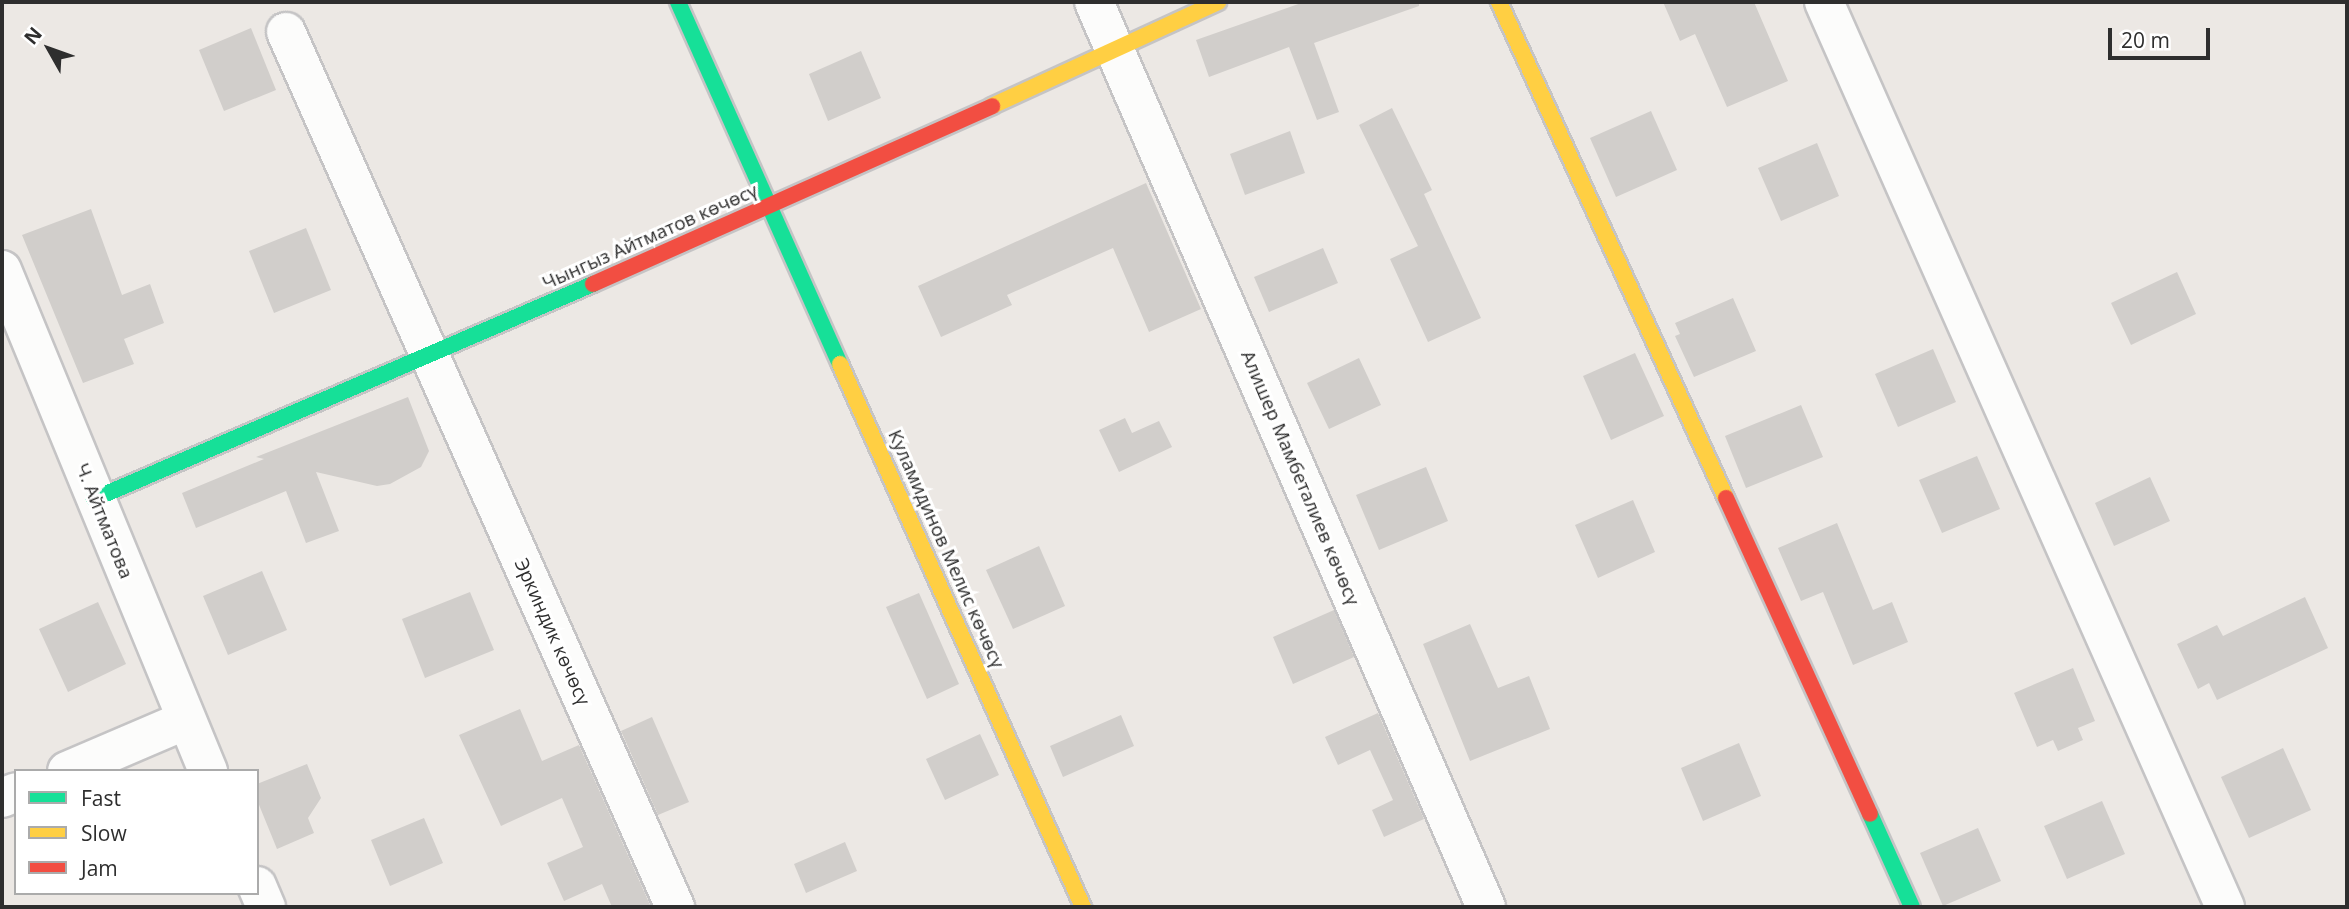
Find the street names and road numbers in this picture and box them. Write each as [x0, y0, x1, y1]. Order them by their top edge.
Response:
street label: Чынгыз Айтматов көчөсү [539, 179, 761, 295]
street label: Алишер Мамбеталиев көчөсү [1236, 347, 1364, 609]
street label: Куламидинов Мелис көчөсү [883, 426, 1009, 672]
street label: Ч. Айтматова [70, 460, 138, 582]
street label: Эркиндик көчөсү [509, 555, 595, 709]

